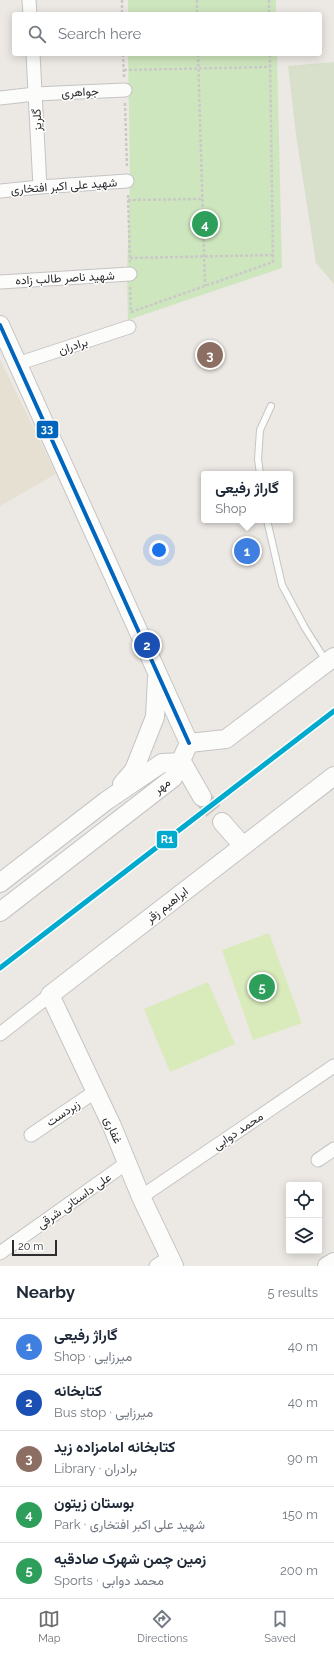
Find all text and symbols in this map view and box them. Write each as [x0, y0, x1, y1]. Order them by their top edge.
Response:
search box [12, 12, 322, 56]
icon: search [26, 23, 48, 45]
text: Search here [58, 25, 141, 43]
street label: جواهری [61, 84, 99, 101]
street label: گلریز [29, 108, 46, 133]
street label: شهید علی اکبر افتخاری [10, 175, 118, 198]
pin: 4 [192, 209, 218, 239]
street label: شهید ناصر طالب زاده [15, 268, 115, 289]
street label: برادران [57, 335, 90, 358]
pin: 3 [197, 340, 223, 370]
line badge: 33 [36, 420, 59, 439]
text: 33 [41, 423, 53, 436]
popup [201, 471, 293, 523]
text: گاراژ رفیعی [215, 479, 279, 497]
text: Shop [215, 501, 246, 516]
pin: 1 [234, 536, 260, 566]
your location [149, 540, 169, 560]
pin: 2 [134, 630, 160, 660]
street label: مهر [150, 775, 174, 798]
line badge: R1 [156, 830, 178, 849]
text: R1 [161, 833, 174, 846]
street label: ابراهیم زقر [142, 884, 192, 927]
pin: 5 [249, 972, 275, 1002]
street label: زبردست [44, 1097, 83, 1130]
street label: محمد دوابی [210, 1109, 266, 1154]
street label: غفاری [100, 1114, 125, 1146]
street label: علی داستانی شرقی [34, 1170, 114, 1233]
map controls [286, 1182, 322, 1254]
button: locate [286, 1182, 322, 1218]
button: layers [286, 1218, 322, 1254]
scale bar [12, 1238, 57, 1257]
text: 20 m [18, 1240, 43, 1253]
text: Nearby [16, 1282, 75, 1302]
text: 5 results [267, 1285, 318, 1300]
text: گاراژ رفیعی [54, 1326, 118, 1344]
text: 1 [26, 1339, 32, 1354]
text: 40 m [288, 1339, 318, 1354]
text: Shop · میرزایی [54, 1349, 132, 1364]
text: کتابخانه [54, 1382, 102, 1400]
text: 2 [25, 1395, 33, 1410]
text: 40 m [288, 1395, 318, 1410]
text: Bus stop · میرزایی [54, 1405, 153, 1420]
text: کتابخانه امامزاده زید [54, 1438, 175, 1456]
text: 3 [25, 1451, 33, 1466]
text: 90 m [287, 1451, 318, 1466]
text: Library · برادران [54, 1461, 137, 1476]
text: بوستان زیتون [54, 1494, 134, 1512]
text: 4 [25, 1507, 33, 1522]
text: 150 m [282, 1507, 318, 1522]
text: Park · شهید علی اکبر افتخاری [54, 1517, 205, 1532]
text: زمین چمن شهرک صادقیه [54, 1550, 206, 1568]
text: 5 [25, 1563, 33, 1578]
text: 200 m [280, 1563, 318, 1578]
text: Sports · محمد دوابی [54, 1573, 164, 1588]
tab: Map [38, 1608, 61, 1645]
tab: Directions [137, 1608, 188, 1645]
tab: Saved [264, 1608, 296, 1645]

